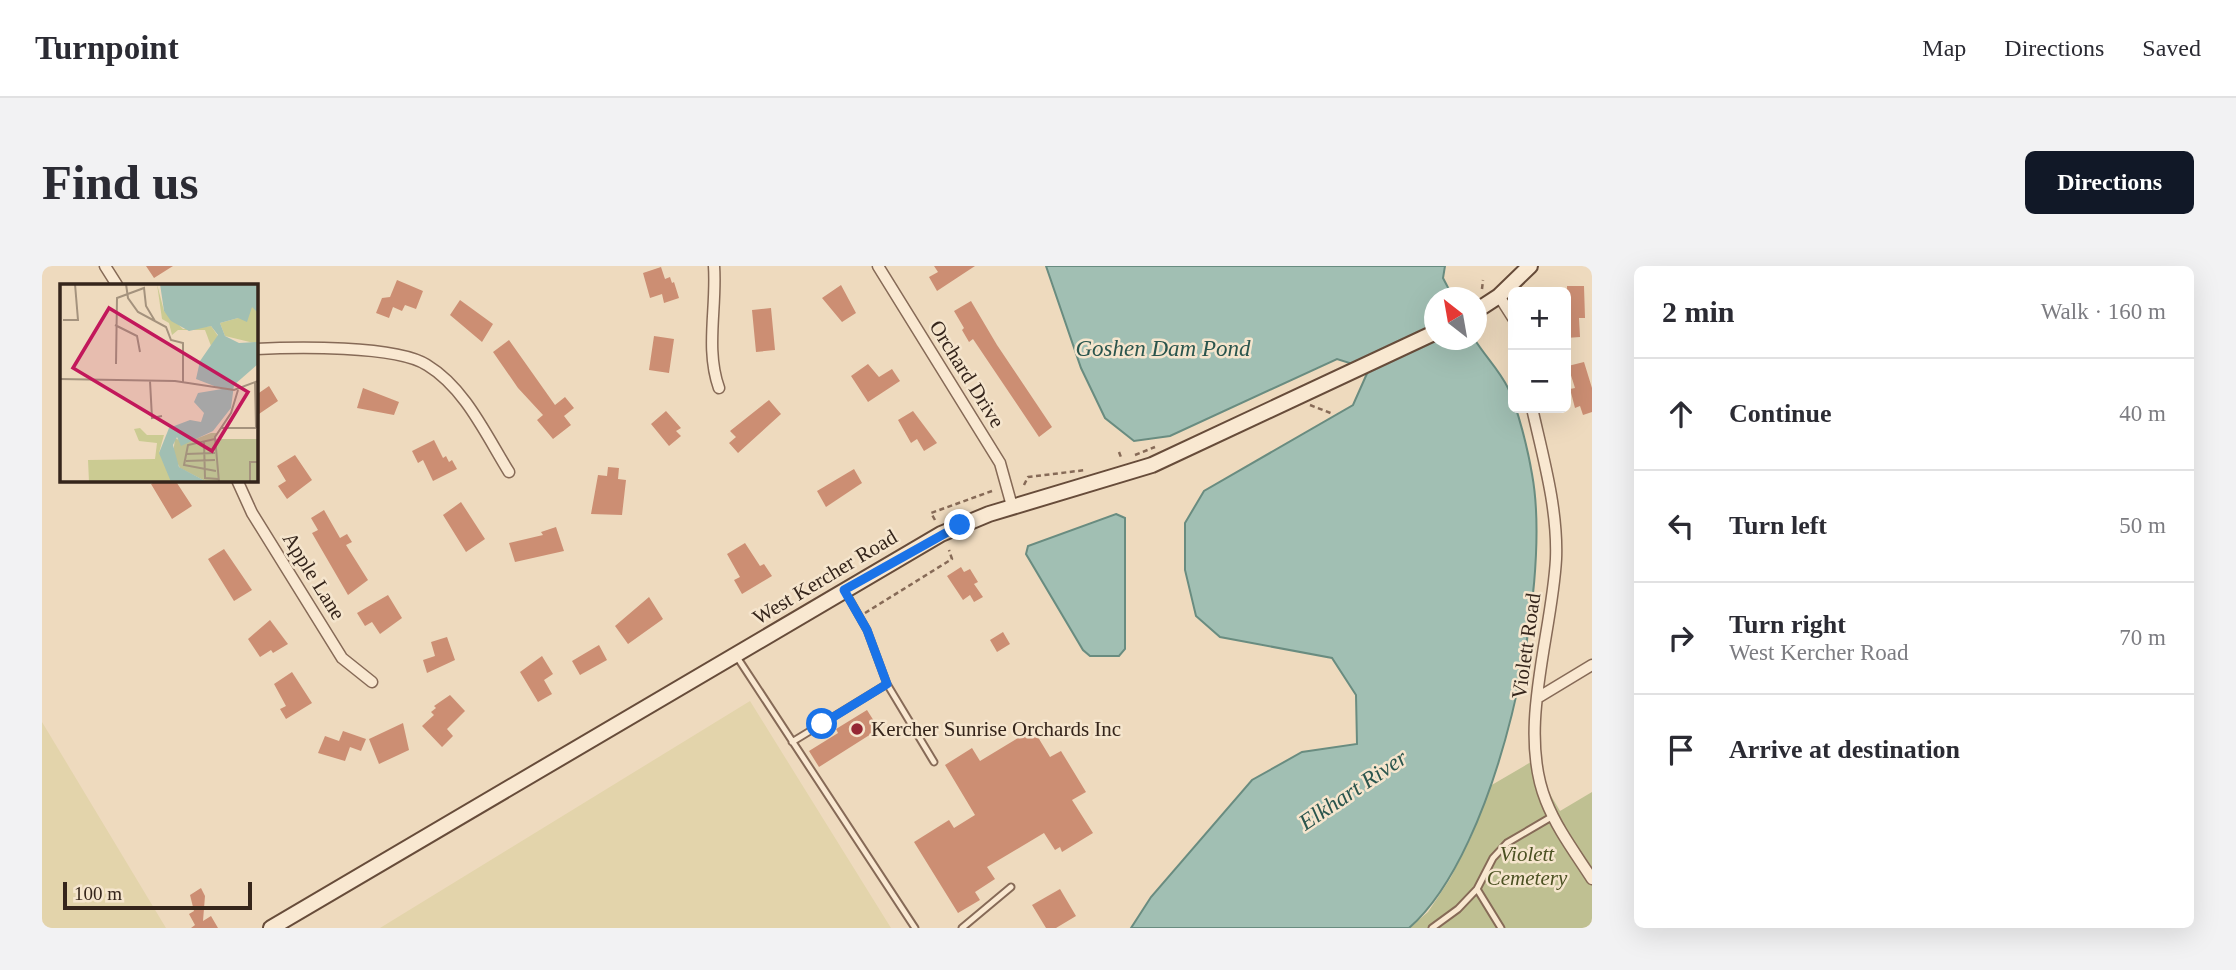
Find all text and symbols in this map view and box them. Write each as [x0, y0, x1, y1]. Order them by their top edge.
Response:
text: Turnpoint [35, 30, 179, 66]
text: Map [1922, 35, 1966, 61]
text: Directions [2004, 35, 2104, 61]
text: Saved [2142, 35, 2201, 61]
button: Directions [2025, 151, 2194, 214]
text: Find us [42, 155, 199, 210]
inset map [60, 284, 257, 481]
north arrow [1424, 287, 1487, 350]
map controls [1508, 287, 1571, 413]
button: + [1508, 287, 1571, 350]
text: 2 min [1662, 295, 1735, 328]
text: Walk · 160 m [2041, 299, 2166, 324]
street label: Orchard Drive [925, 316, 1009, 432]
water label: Goshen Dam Pond [1075, 336, 1251, 361]
button: − [1508, 350, 1571, 413]
icon: ahead [1662, 395, 1700, 433]
text: Continue [1729, 399, 1832, 428]
text: 40 m [2119, 401, 2166, 426]
icon: left [1662, 507, 1700, 545]
route end [944, 509, 975, 540]
text: Turn left [1729, 511, 1827, 540]
text: 50 m [2119, 513, 2166, 538]
street label: West Kercher Road [749, 524, 902, 629]
street label: Apple Lane [278, 528, 350, 624]
street label: Violett Road [1507, 591, 1545, 700]
text: Turn right [1729, 610, 1846, 639]
icon: right [1662, 619, 1700, 657]
text: 70 m [2119, 625, 2166, 650]
text: West Kercher Road [1729, 640, 1909, 665]
route start [806, 708, 837, 739]
place label: Kercher Sunrise Orchards Inc [871, 717, 1121, 741]
marker: Kercher Sunrise Orchards Inc [849, 721, 865, 737]
icon: arrive [1662, 731, 1700, 769]
text: Arrive at destination [1729, 735, 1960, 764]
water label: Elkhart River [1294, 744, 1412, 836]
park label: Violett Cemetery [1487, 842, 1568, 890]
scale bar [63, 879, 252, 911]
text: 100 m [74, 883, 122, 904]

